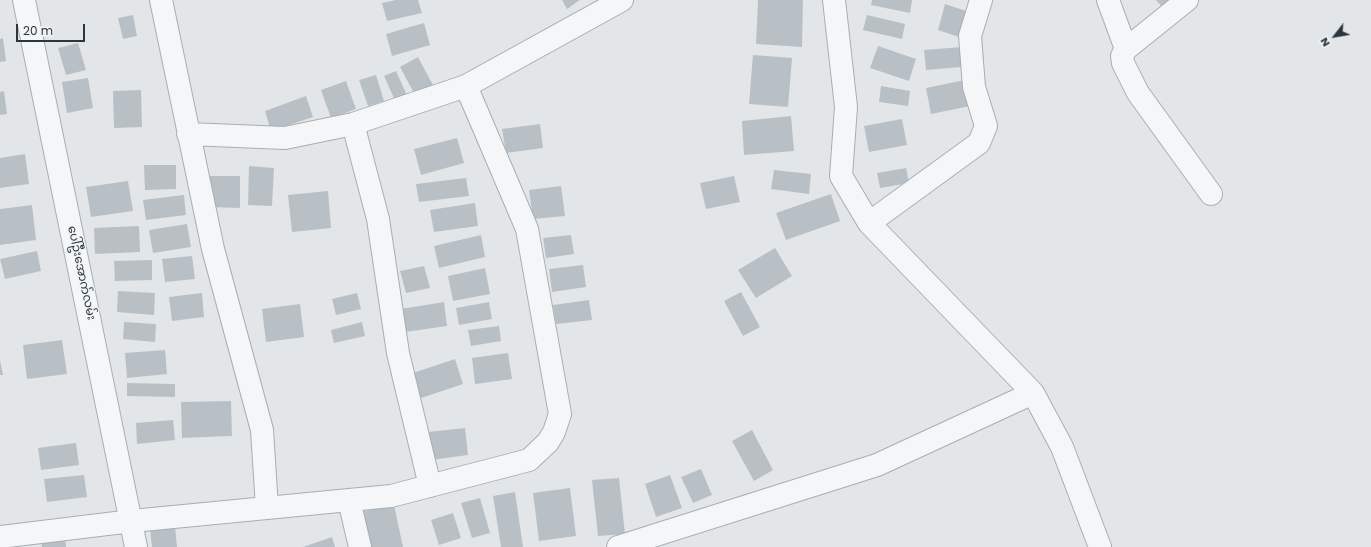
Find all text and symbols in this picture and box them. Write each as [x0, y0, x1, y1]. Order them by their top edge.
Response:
scale bar [18, 16, 87, 42]
north arrow [1315, 16, 1355, 56]
text: 20 m [23, 22, 53, 39]
text: N [1316, 35, 1334, 50]
street label: ပေါ်ဦးအောက်လမ်း [64, 225, 98, 321]

